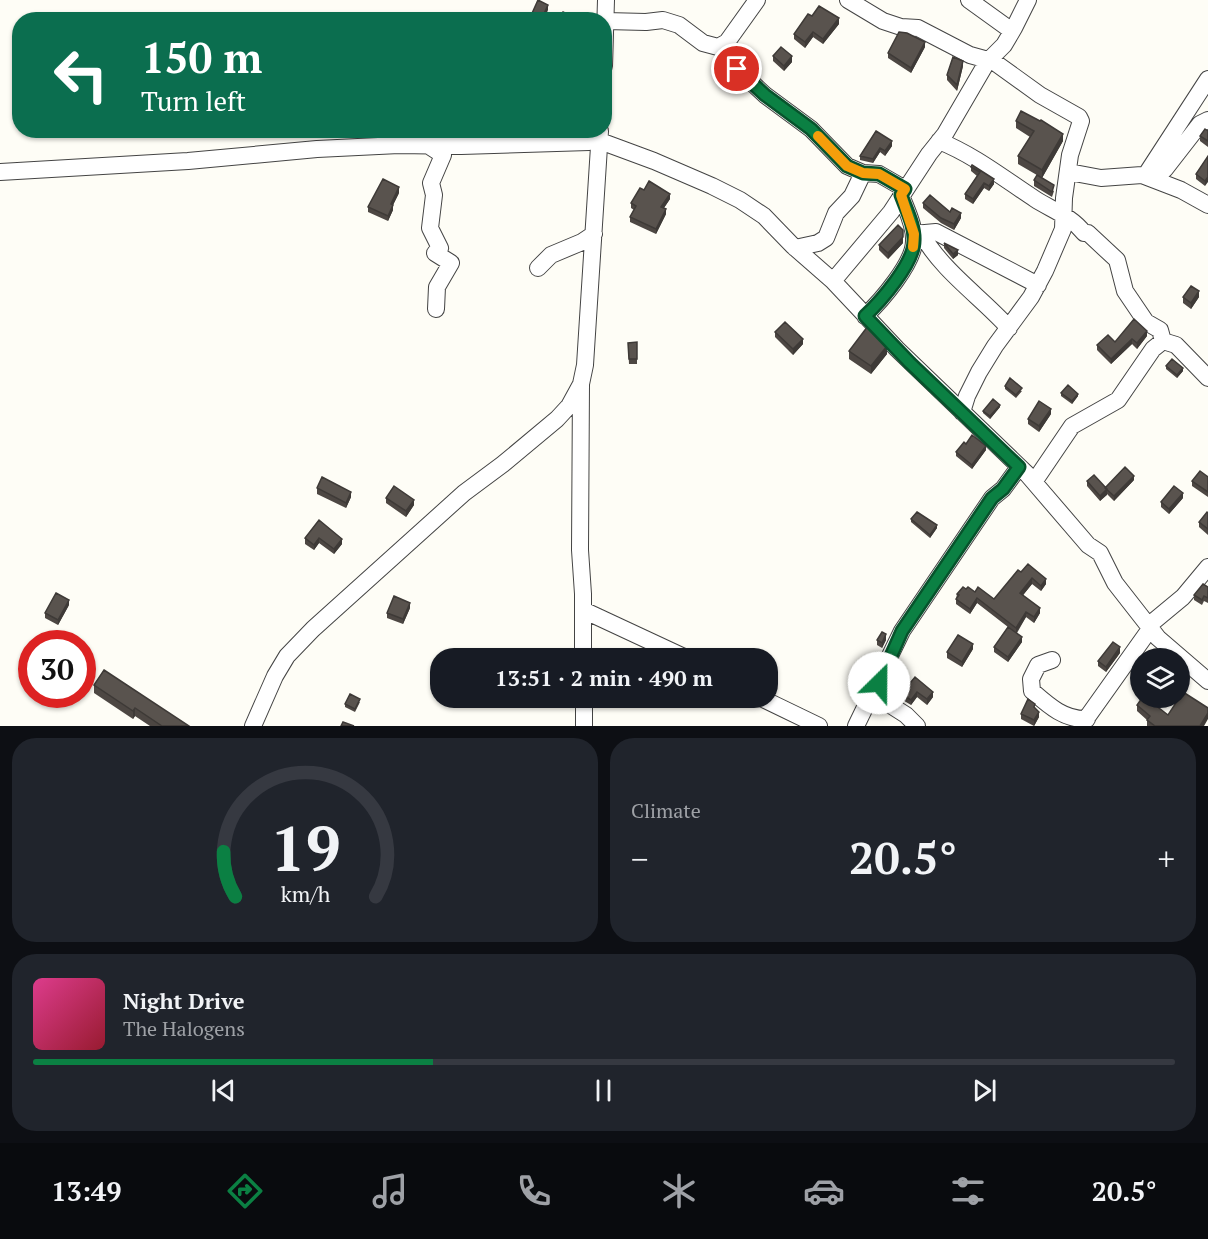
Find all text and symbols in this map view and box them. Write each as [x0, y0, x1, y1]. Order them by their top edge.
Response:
text: 150 m [141, 29, 262, 85]
icon: left [42, 36, 120, 114]
pin [711, 43, 762, 94]
icon: arrive [720, 52, 753, 85]
text: Turn left [141, 83, 246, 119]
speed limit sign: 30 [18, 630, 96, 708]
map controls [1130, 648, 1190, 708]
button: layers [1130, 648, 1190, 708]
position arrow [847, 651, 911, 715]
text: 13:51 · 2 min · 490 m [495, 663, 713, 692]
text: Climate [631, 797, 701, 824]
text: 19 [270, 806, 340, 889]
text: 20.5° [849, 827, 957, 887]
text: − [631, 837, 649, 880]
text: + [1157, 837, 1175, 880]
text: km/h [280, 880, 330, 908]
text: Night Drive [123, 986, 245, 1015]
text: The Halogens [123, 1015, 245, 1042]
icon: previous [207, 1074, 240, 1107]
icon: pause [587, 1074, 620, 1107]
icon: next [968, 1074, 1001, 1107]
icon: directions [224, 1170, 266, 1212]
icon: music [369, 1170, 411, 1212]
icon: phone [513, 1170, 555, 1212]
icon: climate [658, 1170, 700, 1212]
icon: car [803, 1170, 845, 1212]
icon: filters [947, 1170, 989, 1212]
text: 13:49 [51, 1173, 122, 1209]
text: 20.5° [1092, 1173, 1157, 1209]

